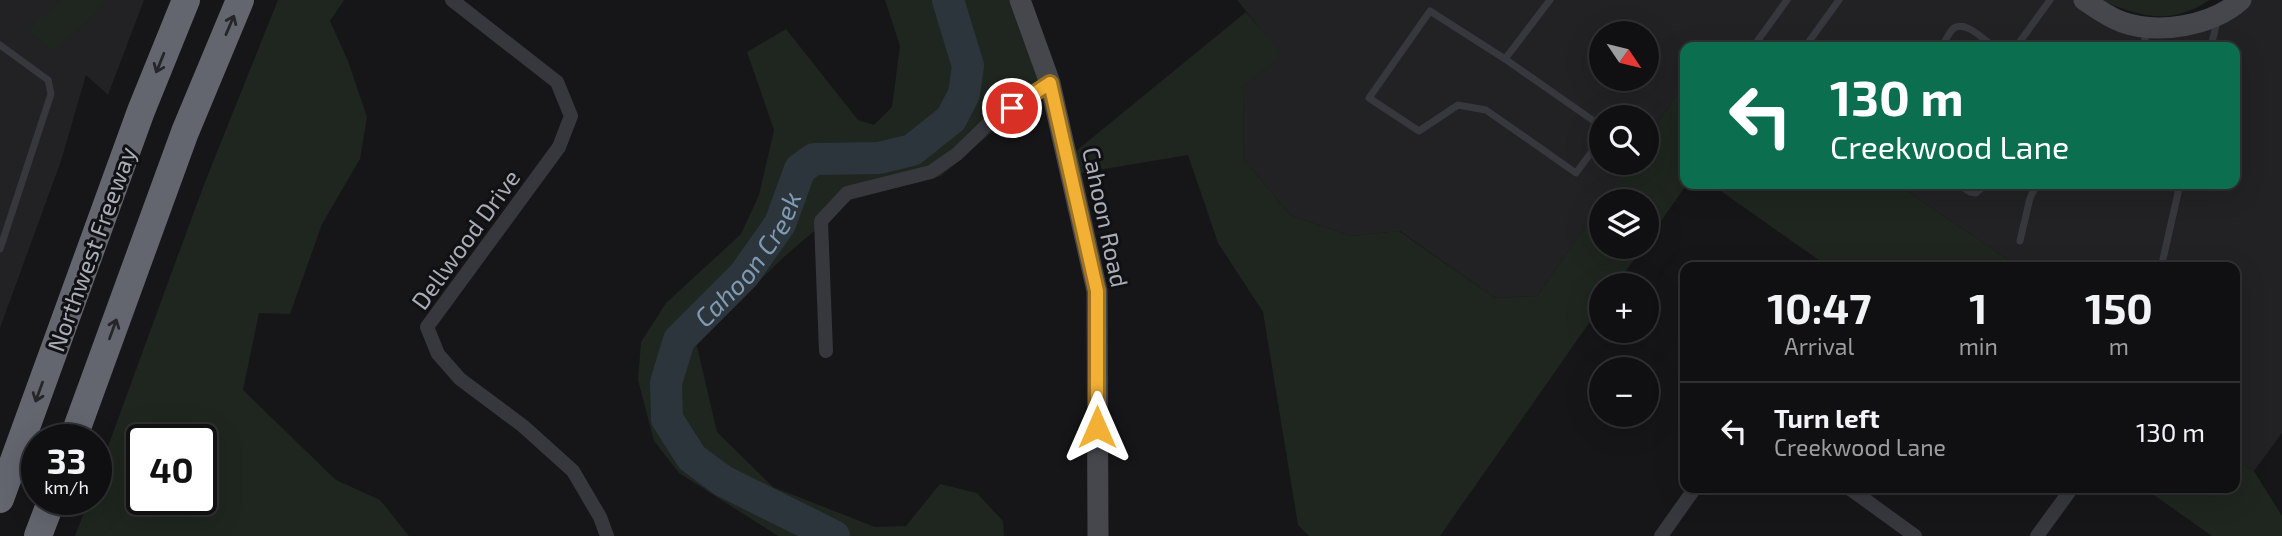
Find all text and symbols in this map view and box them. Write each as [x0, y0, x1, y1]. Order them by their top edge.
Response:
one-way arrow [224, 15, 237, 36]
north arrow [1589, 21, 1659, 91]
map controls [1589, 21, 1659, 427]
one-way arrow [153, 52, 166, 74]
text: 130 m [1830, 67, 1964, 126]
icon: left [1715, 70, 1806, 161]
pin [982, 78, 1042, 138]
icon: arrive [993, 89, 1031, 127]
button: search [1589, 105, 1659, 175]
text: Creekwood Lane [1830, 127, 2069, 165]
street label: Northwest Freeway [40, 142, 142, 355]
street label: Cahoon Road [1077, 144, 1135, 290]
street label: Dellwood Drive [405, 163, 525, 315]
water label: Cahoon Creek [687, 187, 806, 332]
button: layers [1589, 189, 1659, 259]
button: + [1589, 273, 1659, 343]
text: 10:47 [1767, 282, 1872, 332]
text: 1 [1969, 282, 1987, 332]
text: 150 [2085, 282, 2153, 332]
one-way arrow [108, 319, 120, 341]
text: Arrival [1784, 332, 1854, 360]
text: min [1959, 332, 1998, 360]
text: m [2109, 332, 2129, 360]
button: − [1589, 357, 1659, 427]
one-way arrow [32, 380, 44, 402]
position arrow [1060, 390, 1134, 464]
text: Turn left [1774, 402, 1880, 433]
icon: left [1715, 412, 1753, 450]
text: 130 m [2136, 416, 2205, 447]
speed limit sign: 40 [126, 424, 217, 515]
text: Creekwood Lane [1774, 433, 1946, 461]
text: 33 [47, 439, 86, 481]
text: km/h [44, 476, 89, 498]

